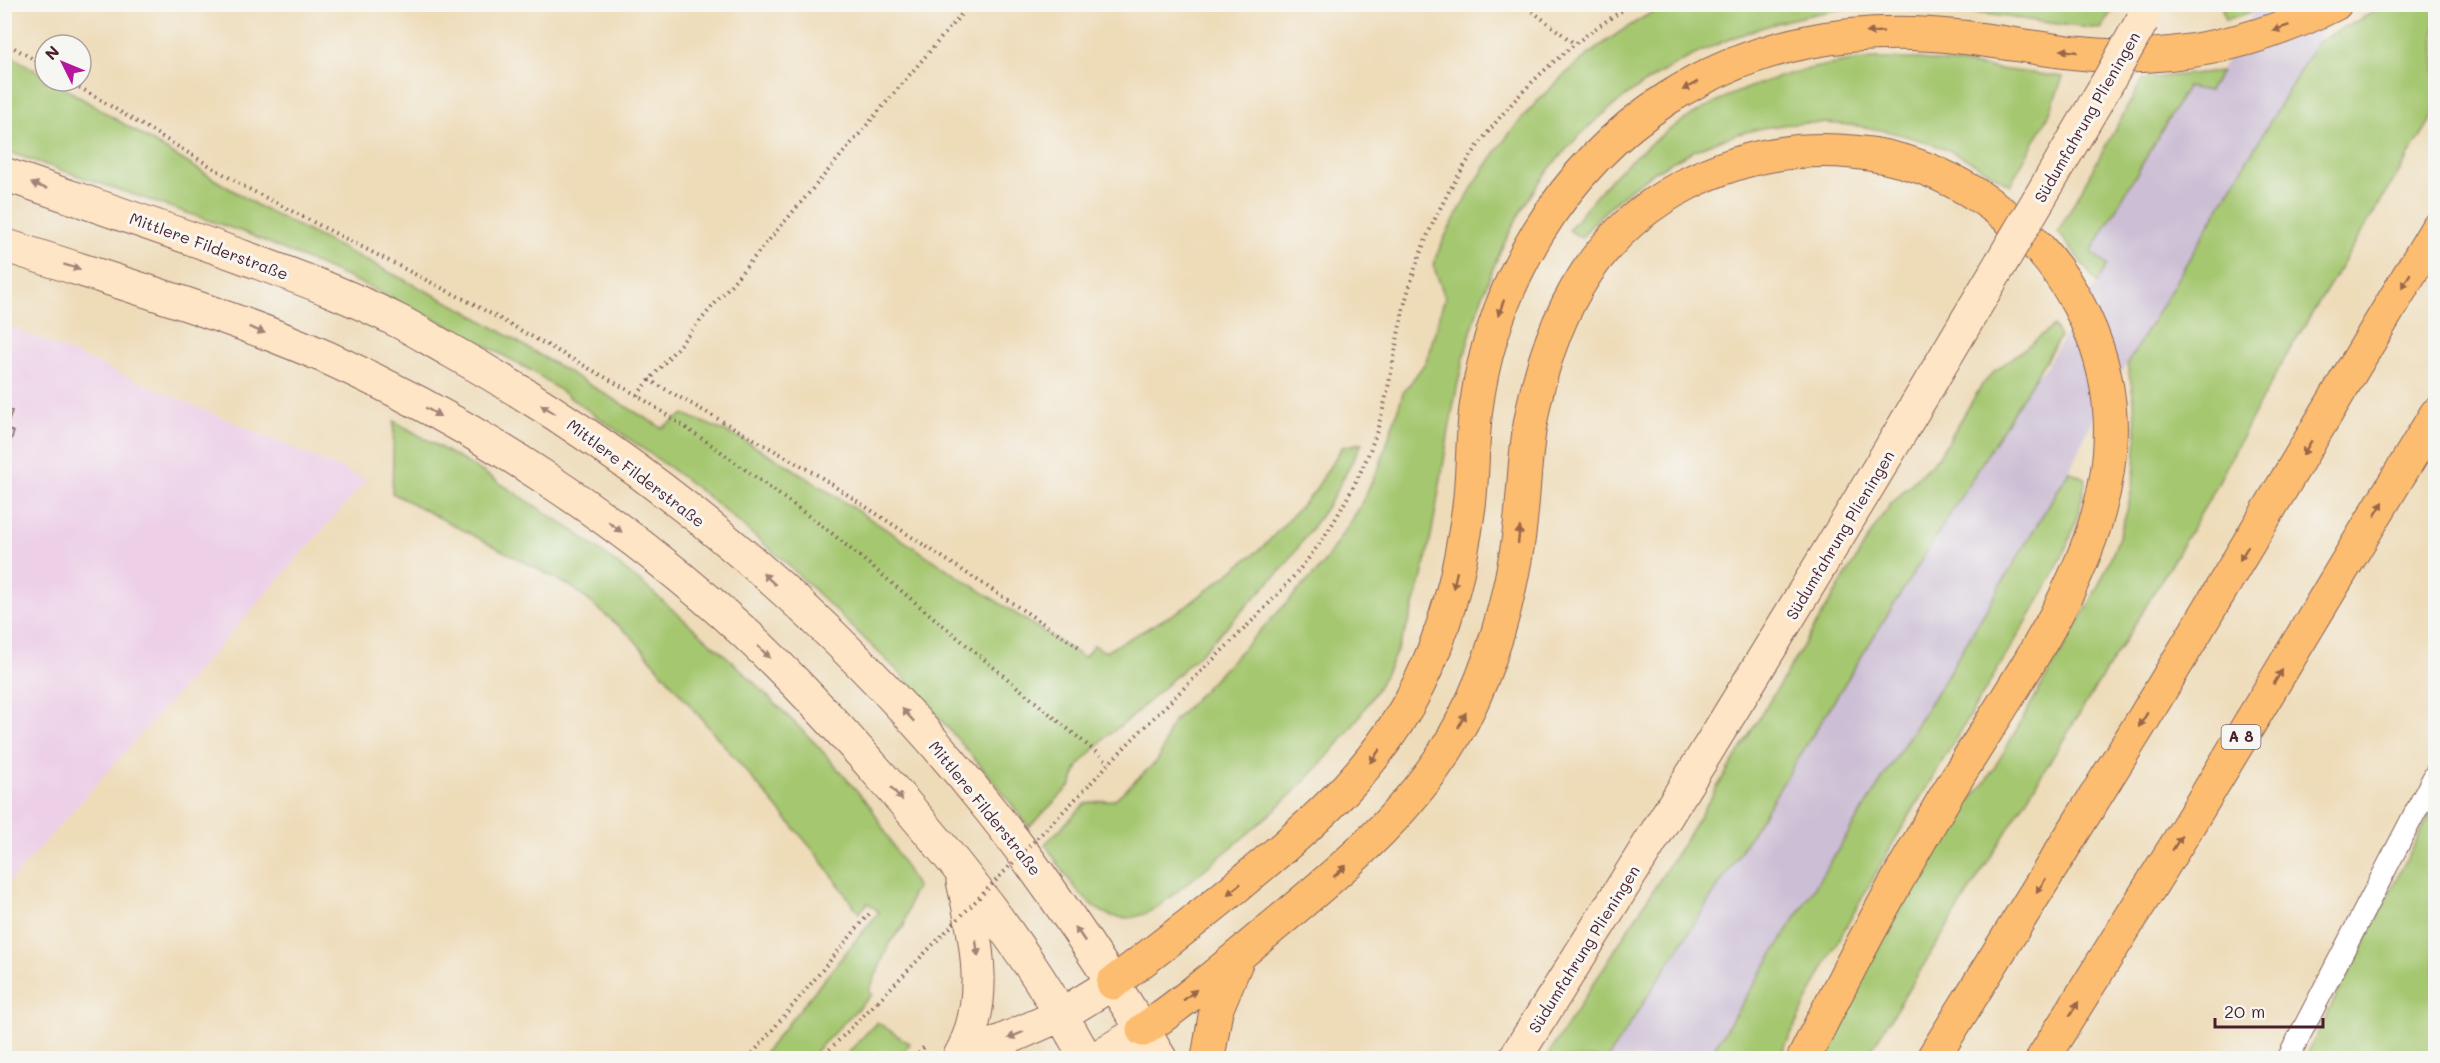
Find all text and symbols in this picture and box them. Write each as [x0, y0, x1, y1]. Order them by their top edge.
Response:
one-way arrow [2272, 24, 2290, 34]
one-way arrow [1866, 28, 1885, 37]
street label: Südumfahrung Plieningen [2029, 28, 2144, 206]
north arrow [33, 33, 93, 93]
text: N [40, 41, 63, 64]
one-way arrow [2059, 46, 2078, 56]
one-way arrow [1681, 81, 1698, 91]
one-way arrow [30, 181, 48, 191]
street label: Mittlere Filderstraße [127, 207, 291, 284]
one-way arrow [63, 263, 81, 272]
one-way arrow [2401, 273, 2412, 289]
one-way arrow [1496, 299, 1506, 317]
one-way arrow [248, 325, 266, 335]
one-way arrow [539, 404, 556, 415]
one-way arrow [425, 407, 442, 417]
street label: Mittlere Filderstraße [563, 414, 710, 531]
one-way arrow [2301, 440, 2312, 456]
street label: Südumfahrung Plieningen [1781, 446, 1899, 623]
one-way arrow [2373, 501, 2383, 518]
one-way arrow [606, 521, 622, 533]
one-way arrow [1514, 525, 1524, 544]
one-way arrow [2239, 545, 2249, 562]
one-way arrow [1450, 570, 1460, 589]
one-way arrow [761, 572, 776, 586]
one-way arrow [757, 645, 772, 659]
one-way arrow [2273, 669, 2284, 685]
one-way arrow [902, 708, 915, 723]
one-way arrow [1457, 712, 1467, 729]
one-way arrow [2138, 712, 2149, 728]
road number: A 8 [2222, 725, 2260, 749]
street label: Mittlere Filderstraße [925, 736, 1046, 879]
one-way arrow [1370, 748, 1382, 763]
one-way arrow [890, 786, 903, 801]
one-way arrow [2171, 835, 2182, 851]
street label: Südumfahrung Plieningen [1523, 861, 1644, 1037]
one-way arrow [1332, 865, 1347, 878]
one-way arrow [2036, 878, 2047, 894]
one-way arrow [1226, 883, 1242, 896]
one-way arrow [1075, 926, 1086, 942]
one-way arrow [972, 939, 981, 958]
one-way arrow [1182, 989, 1198, 1002]
scale bar [2215, 991, 2323, 1029]
text: 20 m [2224, 999, 2265, 1023]
one-way arrow [2068, 1001, 2079, 1017]
one-way arrow [1006, 1030, 1024, 1040]

